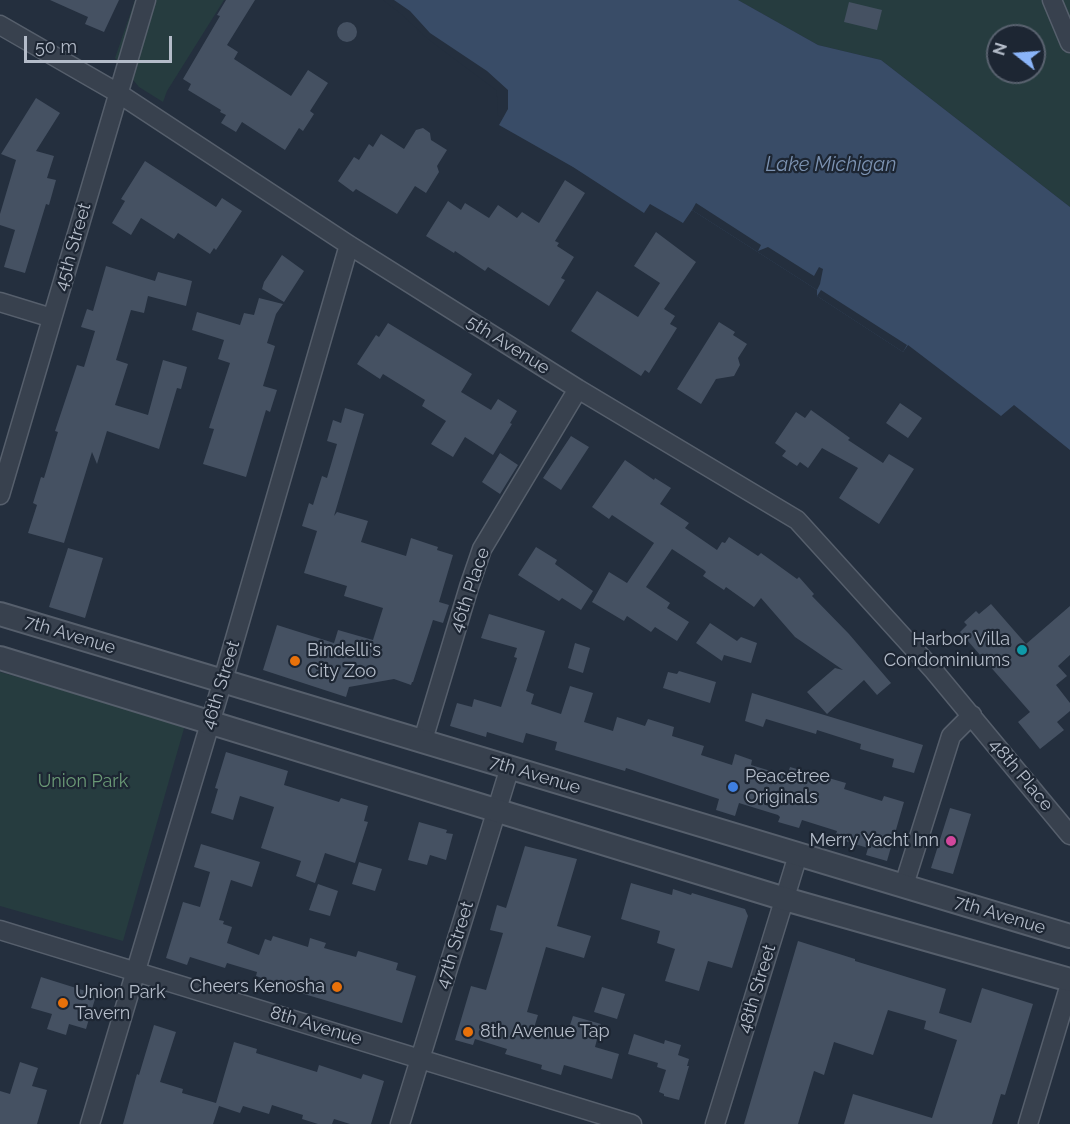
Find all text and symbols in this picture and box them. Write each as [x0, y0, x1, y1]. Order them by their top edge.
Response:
scale bar [27, 24, 176, 62]
north arrow [986, 24, 1046, 84]
text: 50 m [35, 36, 77, 57]
text: N [989, 41, 1011, 58]
water label: Lake Michigan [766, 153, 896, 177]
street label: 45th Street [50, 200, 96, 294]
street label: 5th Avenue [462, 311, 554, 379]
street label: 46th Place [445, 545, 495, 635]
street label: 7th Avenue [22, 611, 118, 659]
place label: Harbor Villa Condominiums [884, 629, 1010, 672]
street label: 46th Street [197, 638, 245, 732]
place label: Bindelli's City Zoo [307, 640, 381, 682]
marker: Harbor Villa Condominiums [1015, 643, 1029, 657]
marker: Bindelli's City Zoo [288, 654, 302, 668]
street label: 48th Place [984, 734, 1058, 816]
street label: 7th Avenue [487, 751, 583, 799]
place label: Peacetree Originals [745, 766, 830, 808]
park label: Union Park [38, 771, 128, 793]
marker: Peacetree Originals [726, 780, 740, 794]
place label: Merry Yacht Inn [810, 830, 939, 852]
marker: Merry Yacht Inn [944, 834, 958, 848]
street label: 7th Avenue [952, 891, 1048, 939]
street label: 47th Street [431, 899, 479, 991]
street label: 48th Street [733, 942, 781, 1036]
place label: Cheers Kenosha [190, 976, 325, 998]
marker: Cheers Kenosha [330, 980, 344, 994]
place label: Union Park Tavern [75, 982, 165, 1024]
marker: Union Park Tavern [56, 996, 70, 1010]
street label: 8th Avenue [267, 1002, 365, 1050]
place label: 8th Avenue Tap [480, 1021, 610, 1043]
marker: 8th Avenue Tap [461, 1025, 475, 1039]

